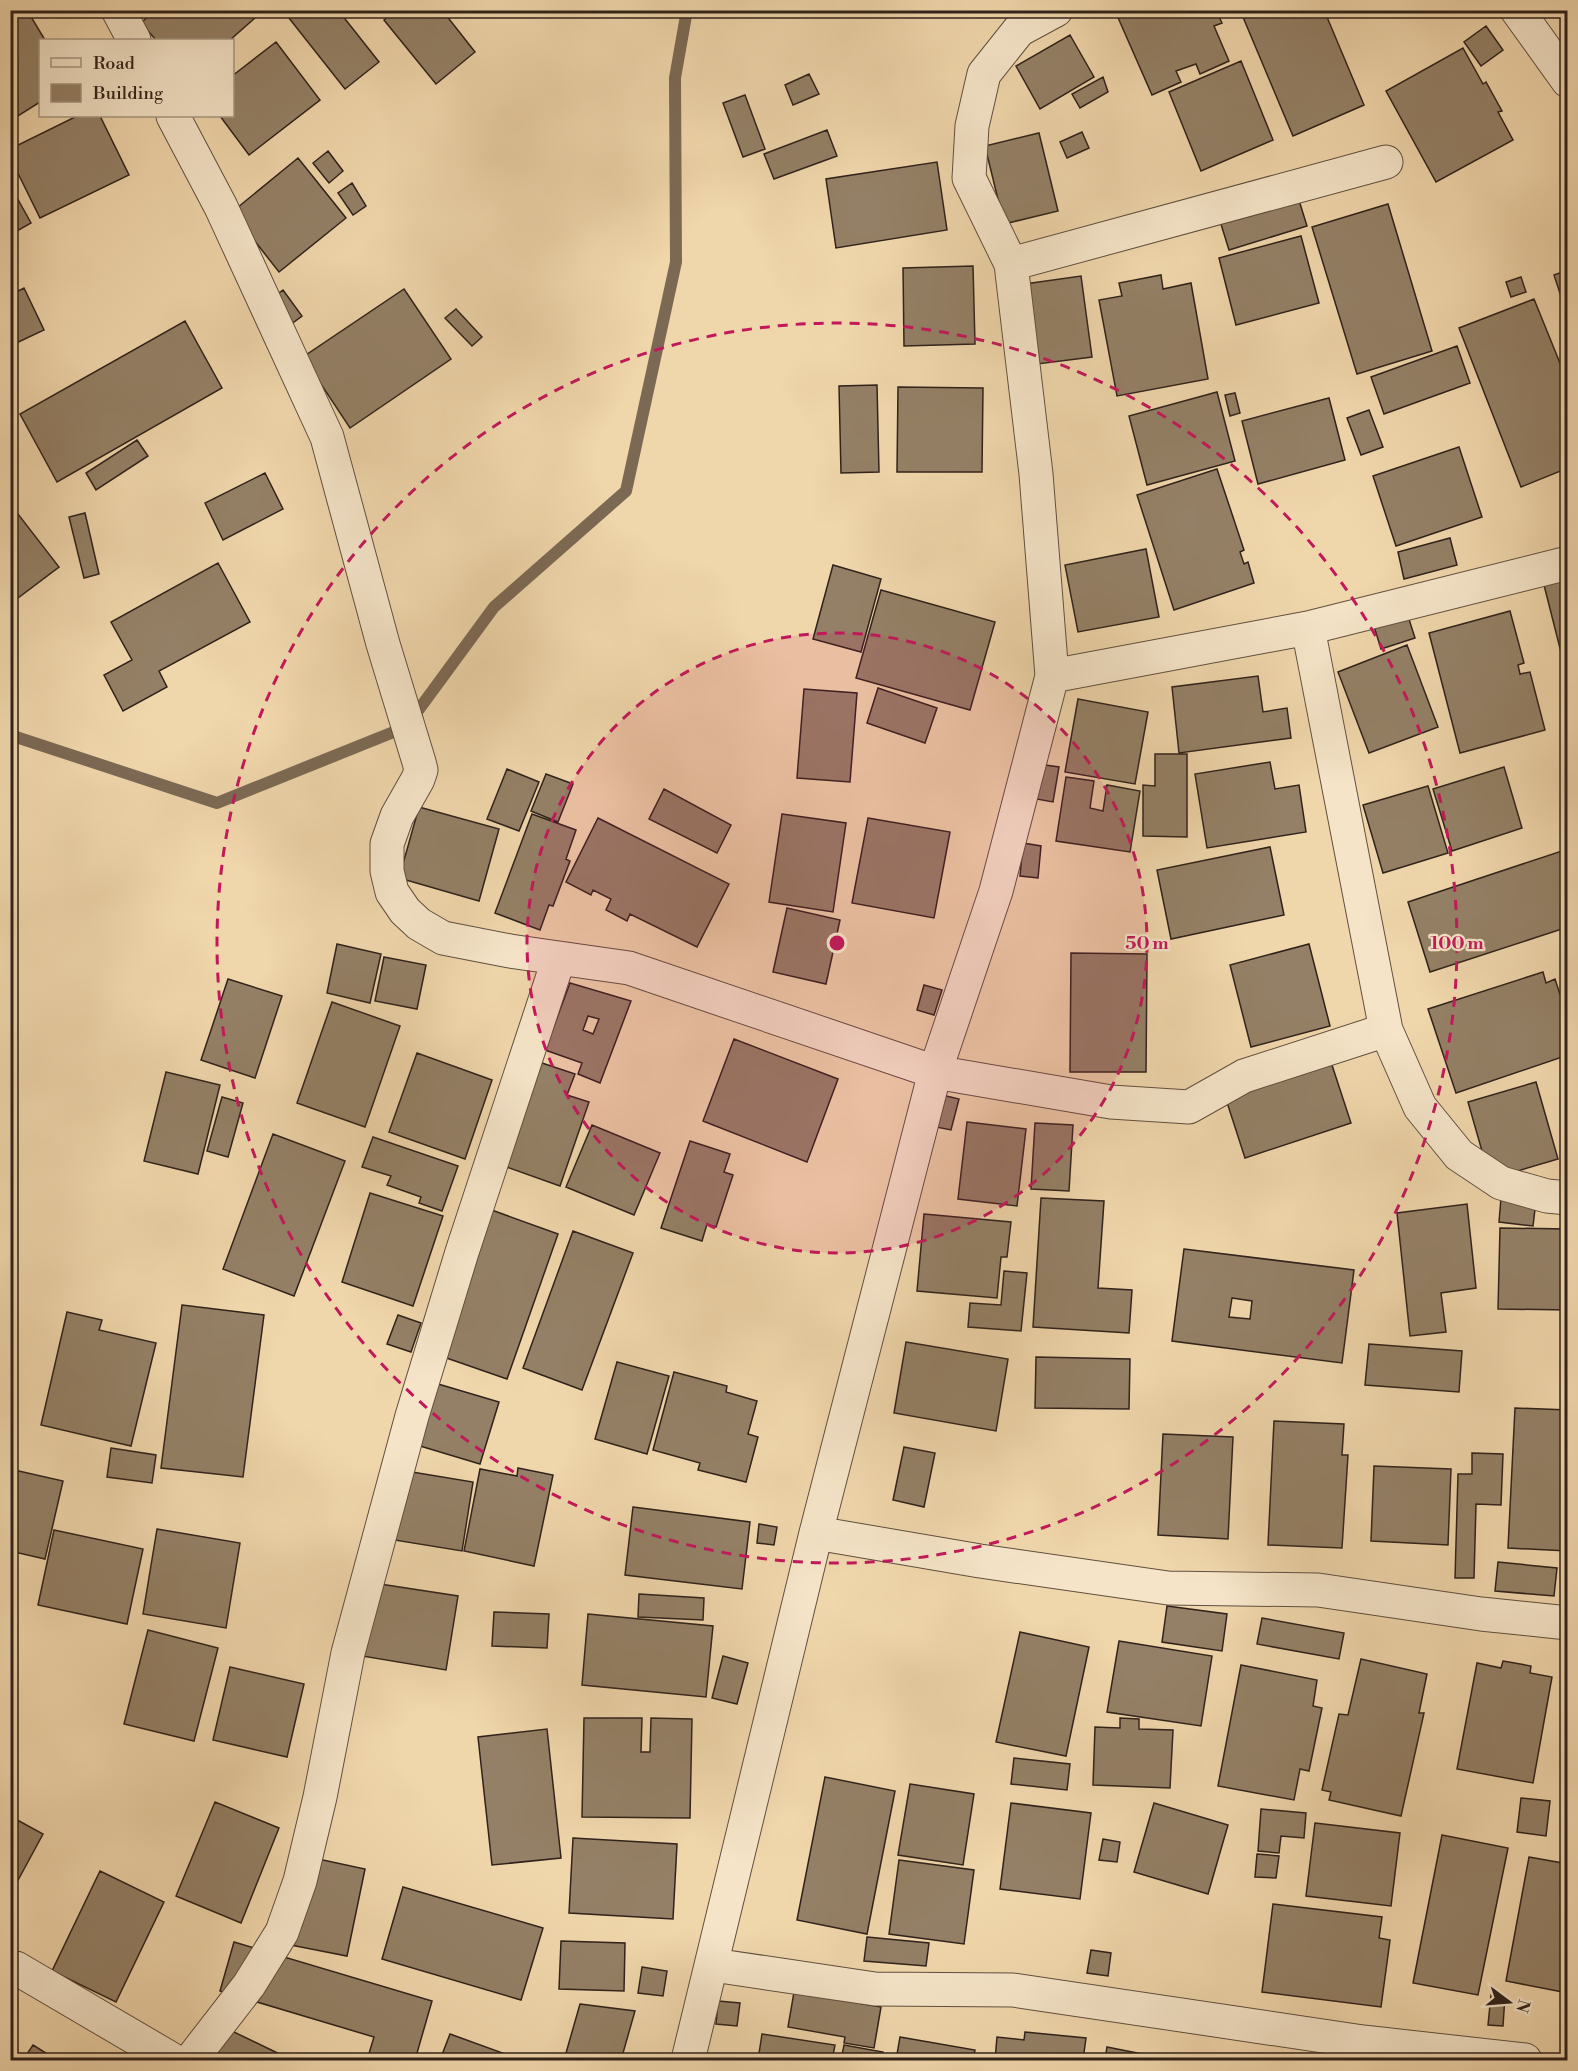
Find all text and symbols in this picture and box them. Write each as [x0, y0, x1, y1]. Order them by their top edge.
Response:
legend [39, 39, 234, 117]
text: Road [93, 52, 136, 75]
text: Building [92, 82, 164, 105]
text: 50 m [1125, 932, 1169, 955]
text: 100 m [1430, 932, 1484, 955]
centre of rings [827, 933, 847, 953]
north arrow [1479, 1972, 1539, 2032]
text: N [1511, 1997, 1534, 2015]

